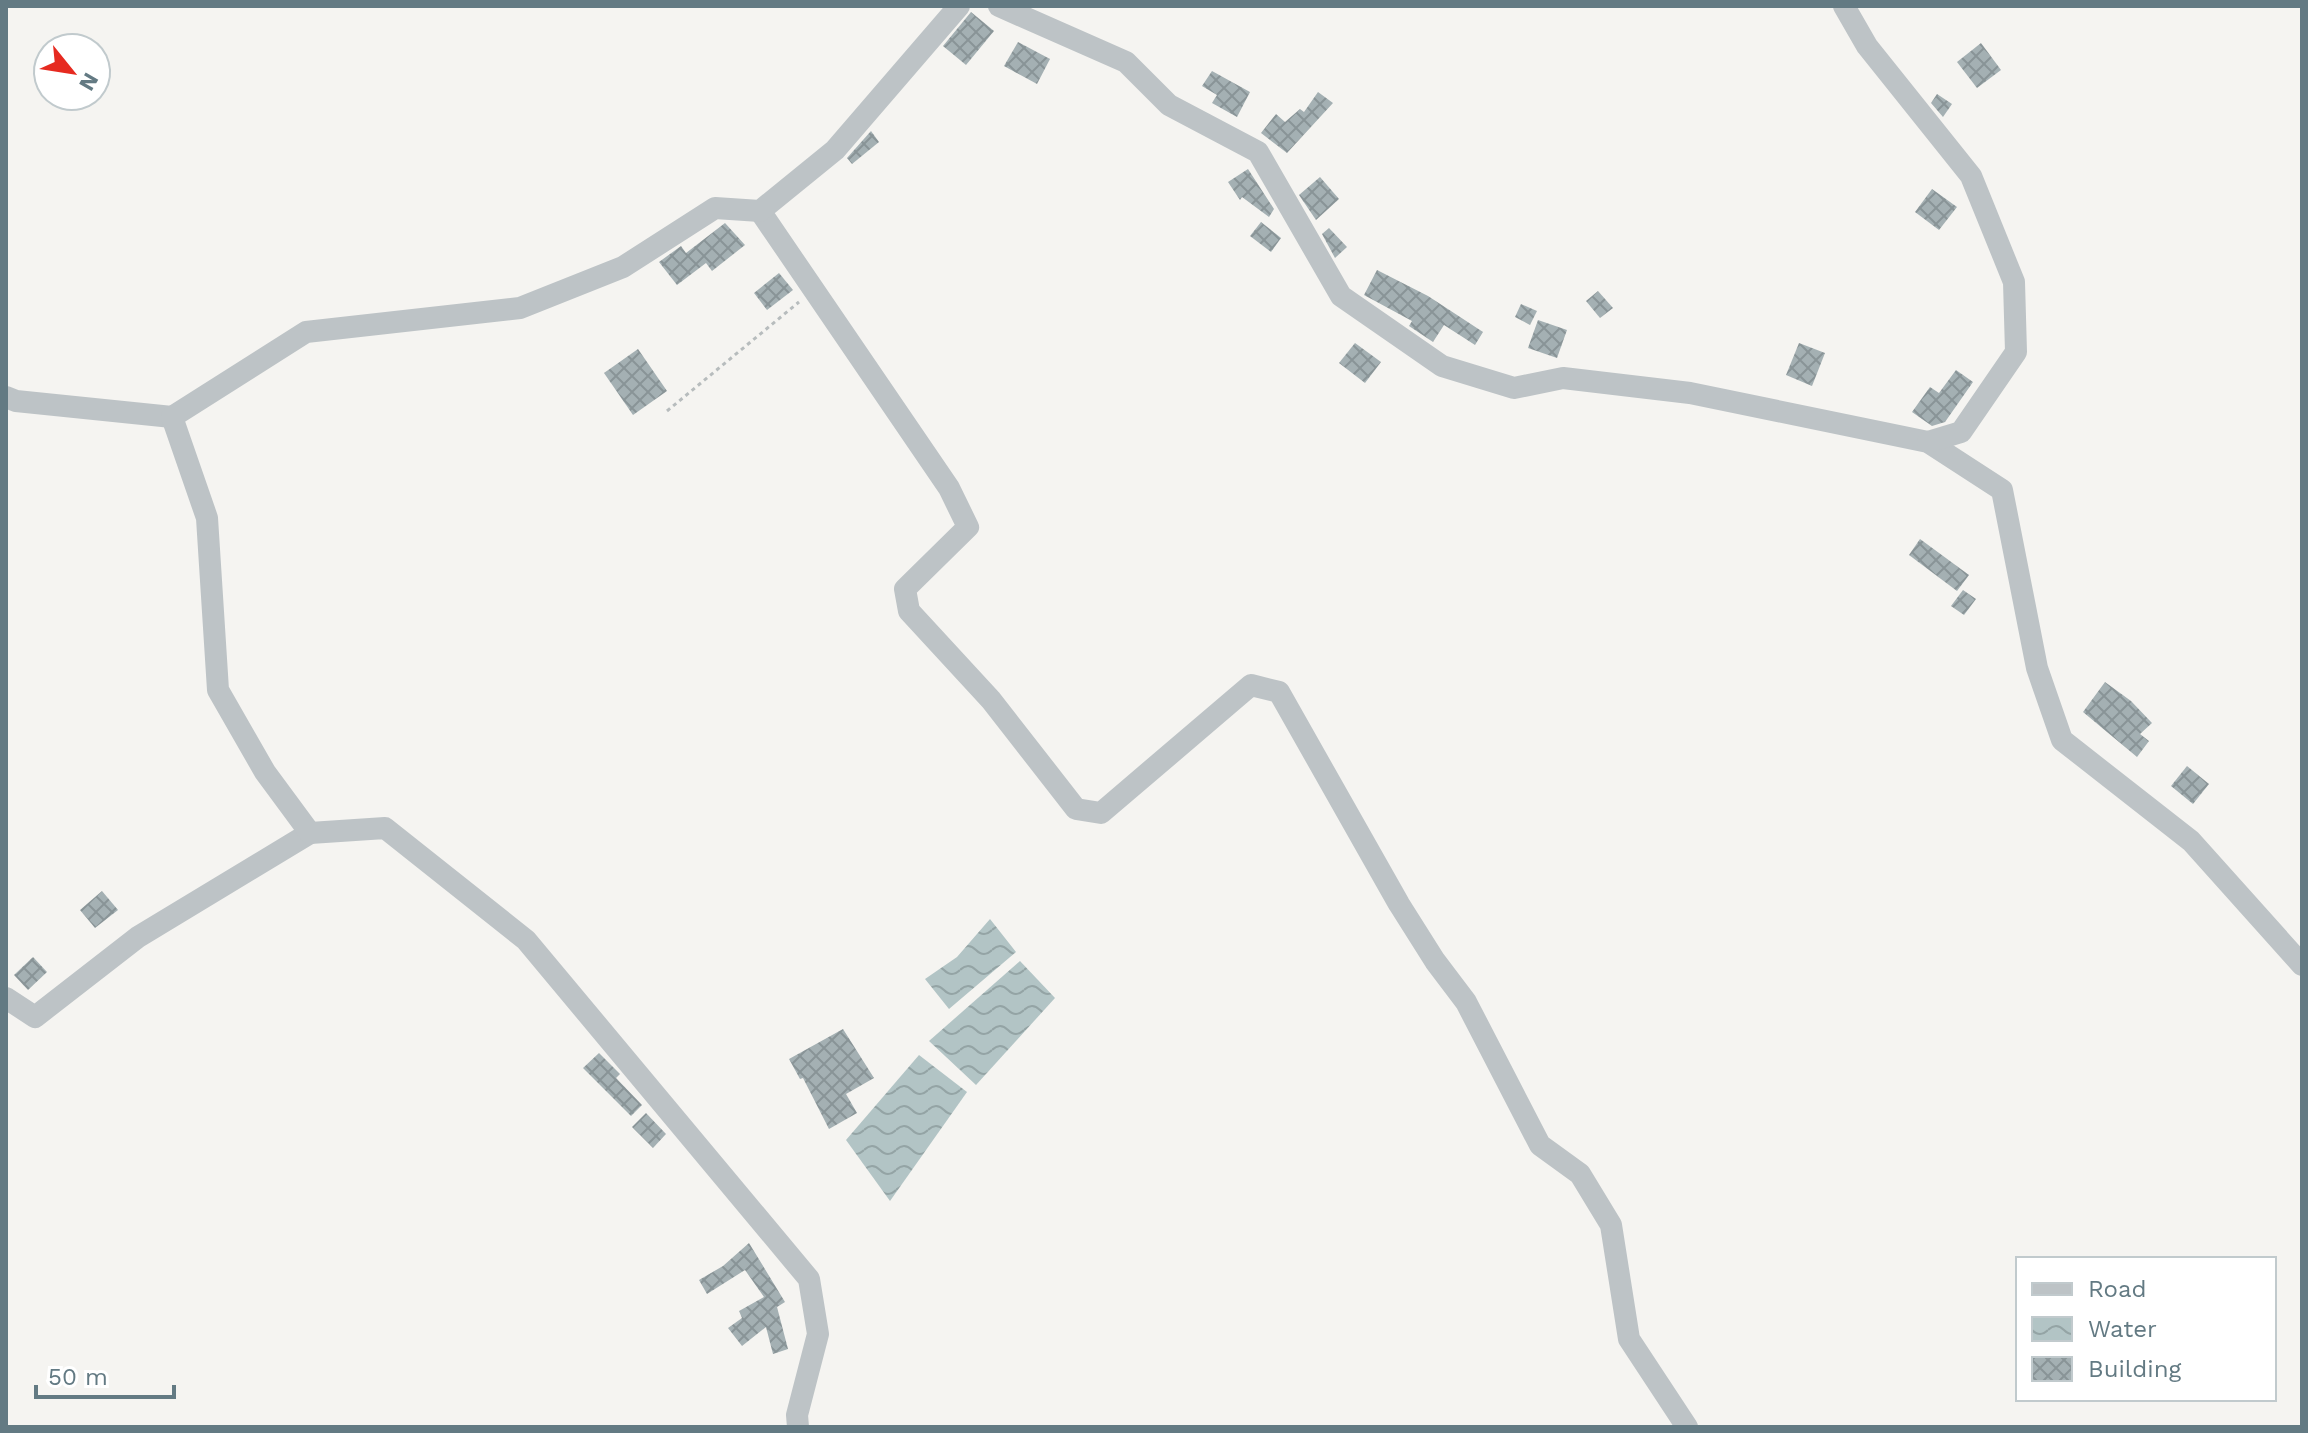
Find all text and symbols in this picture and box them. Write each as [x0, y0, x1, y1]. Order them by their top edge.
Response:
north arrow [32, 32, 112, 112]
text: N [74, 68, 104, 95]
legend [2016, 1257, 2276, 1401]
text: Road [2088, 1275, 2147, 1303]
text: Water [2088, 1315, 2157, 1343]
scale bar [36, 1349, 174, 1399]
text: Building [2088, 1355, 2181, 1383]
text: 50 m [48, 1363, 108, 1391]

